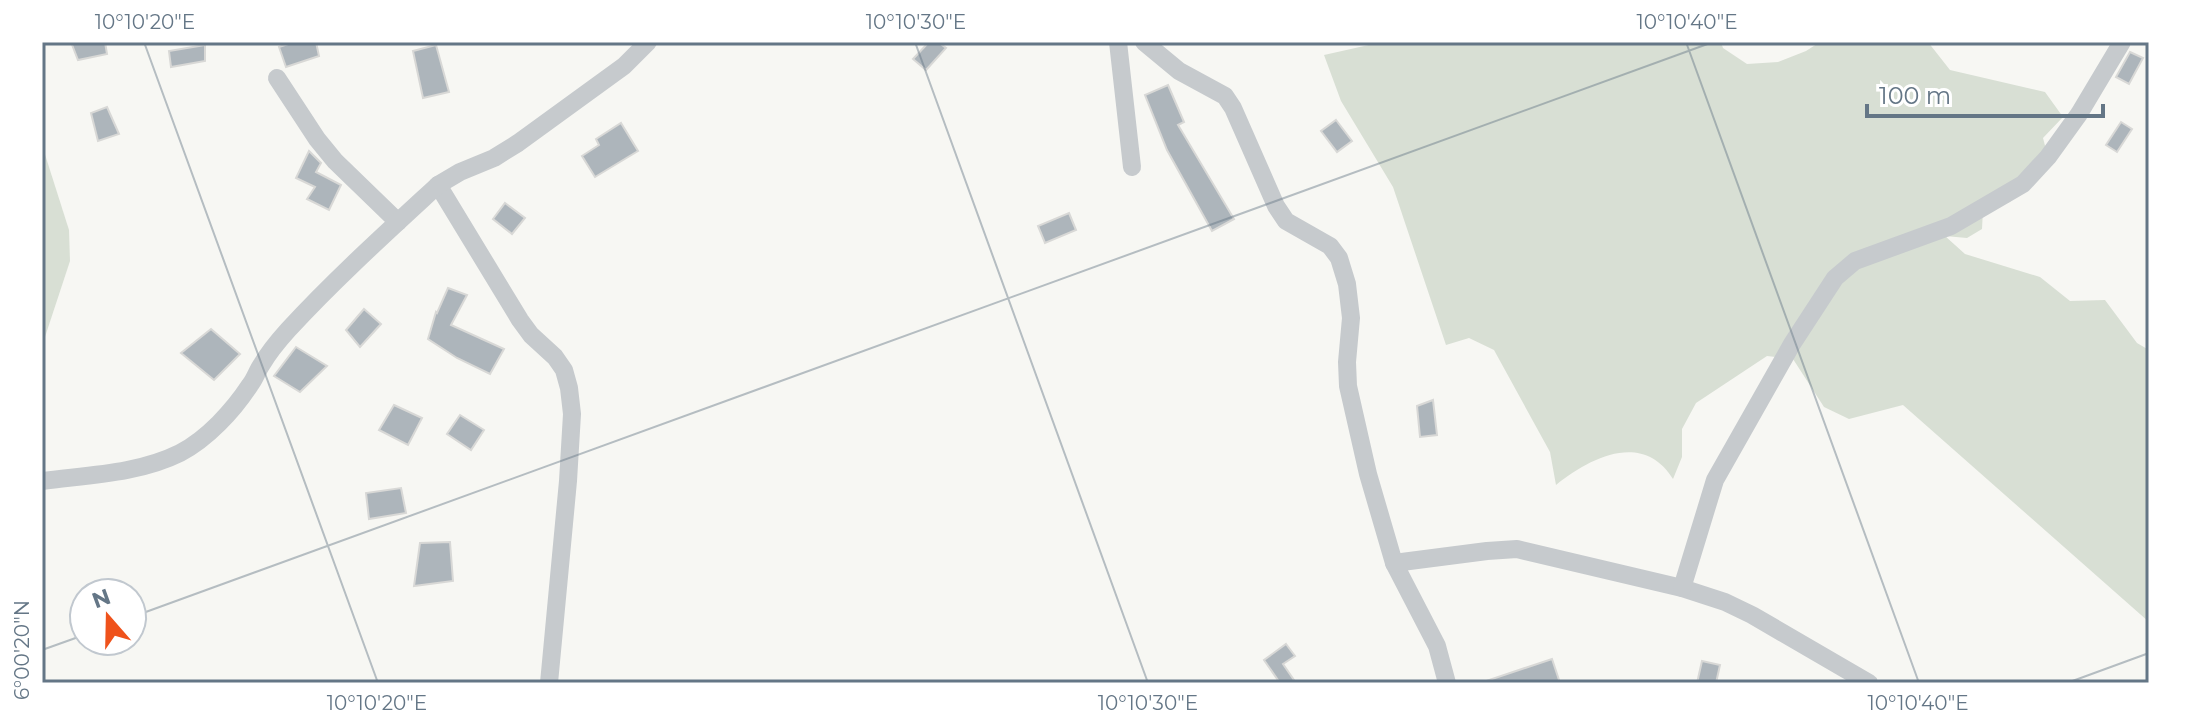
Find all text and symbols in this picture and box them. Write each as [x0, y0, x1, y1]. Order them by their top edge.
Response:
text: 10°10'20"E [95, 10, 195, 34]
text: 10°10'30"E [866, 10, 966, 34]
text: 10°10'40"E [1636, 10, 1738, 34]
scale bar [1867, 68, 2103, 118]
text: 100 m [1879, 81, 1951, 110]
north arrow [68, 577, 148, 657]
text: N [88, 583, 114, 614]
text: 6°00'20"N [10, 600, 34, 700]
text: 10°10'20"E [327, 691, 427, 715]
text: 10°10'30"E [1098, 691, 1198, 715]
text: 10°10'40"E [1867, 691, 1969, 715]

